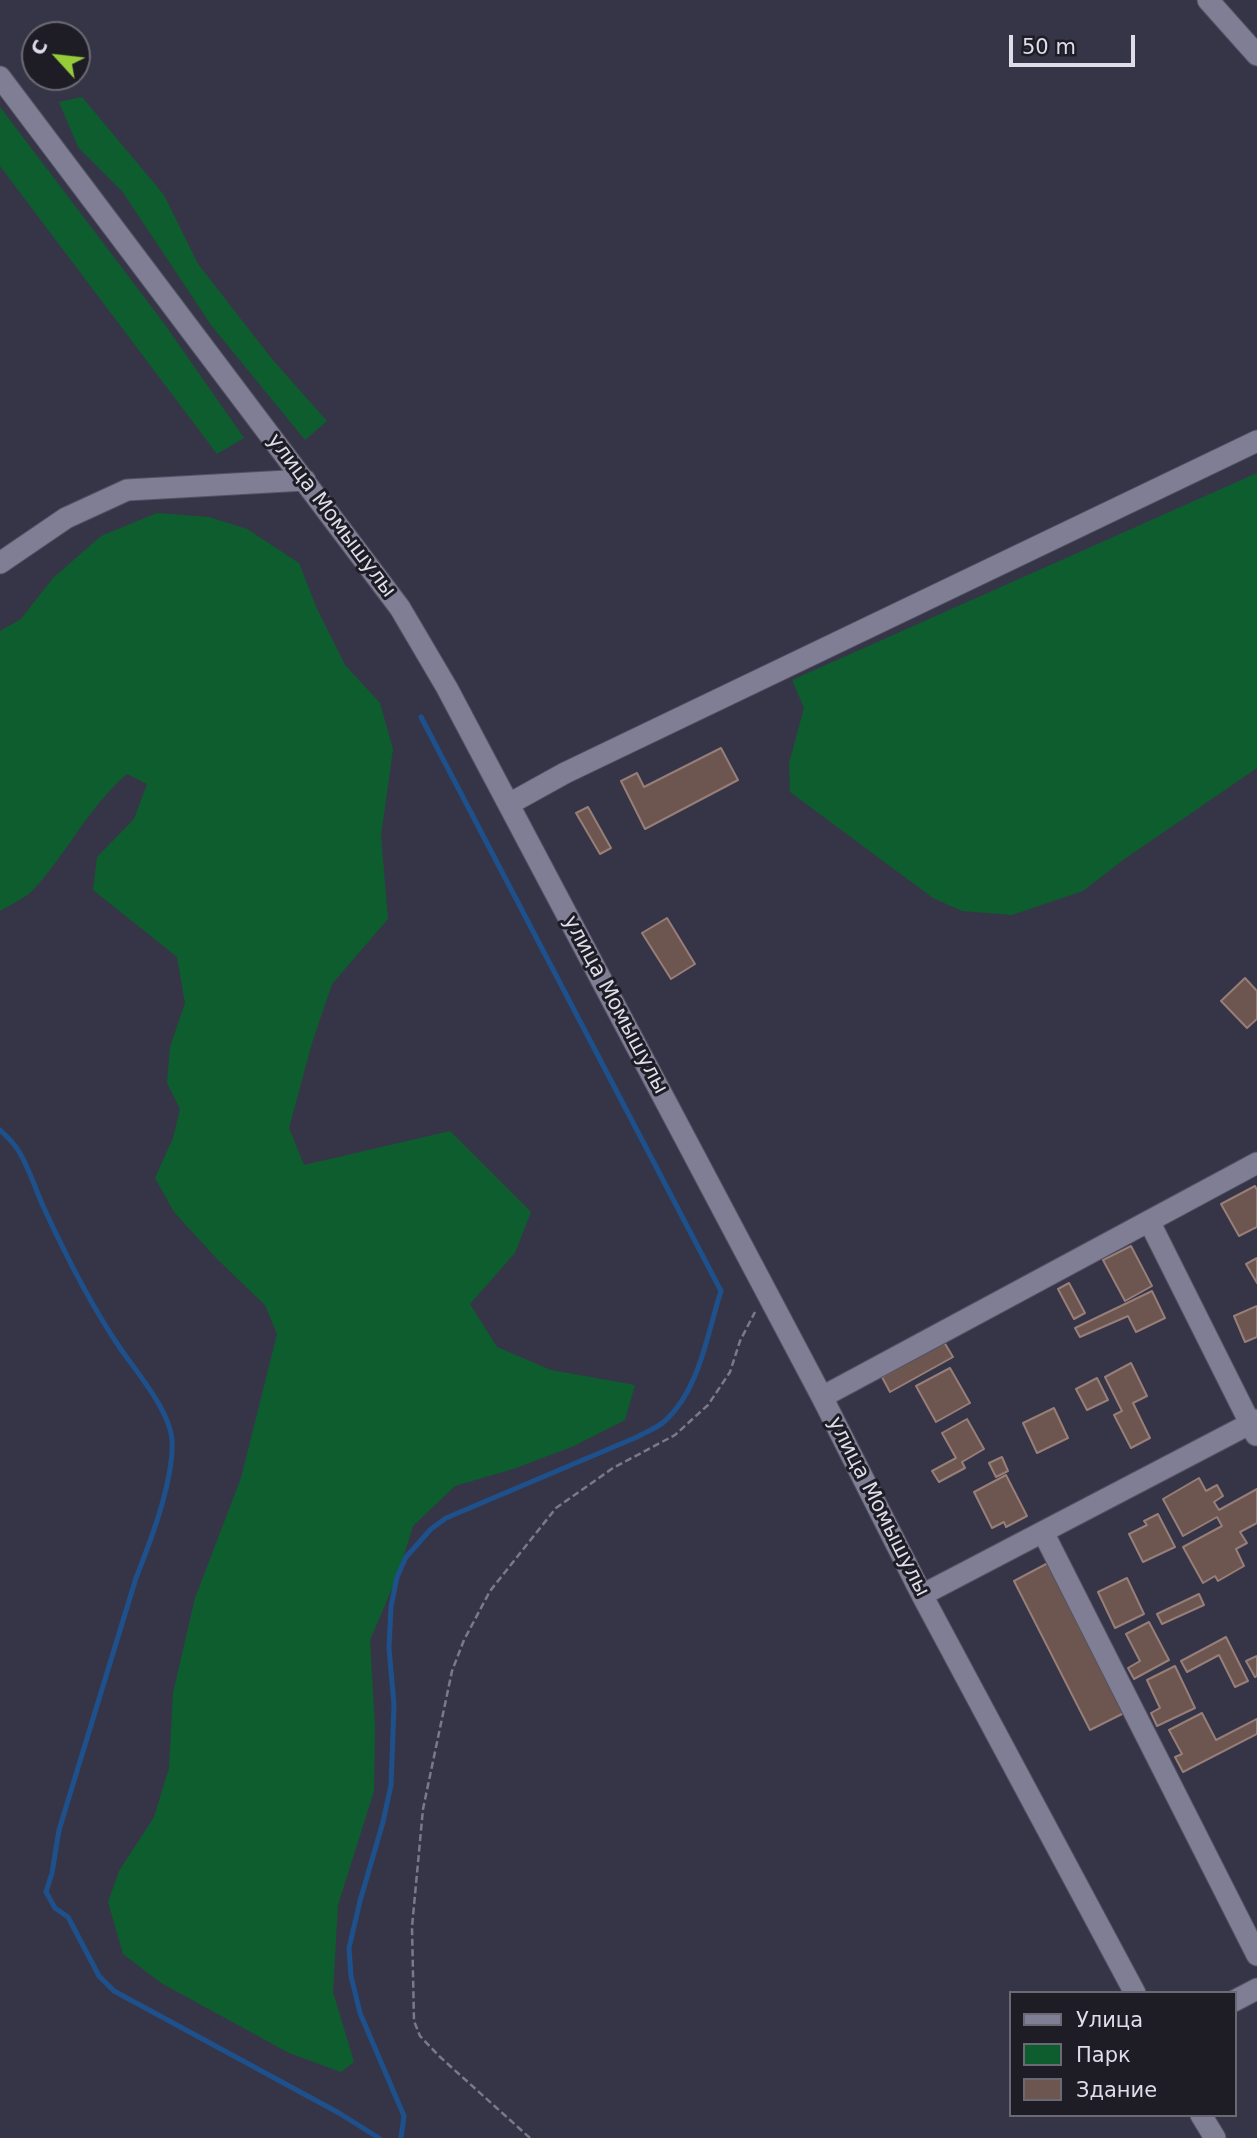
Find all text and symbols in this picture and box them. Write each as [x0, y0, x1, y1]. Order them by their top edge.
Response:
north arrow [21, 21, 91, 91]
scale bar [1012, 21, 1138, 65]
text: 50 m [1022, 35, 1076, 59]
text: С [26, 36, 52, 59]
street label: улица Момышулы [261, 429, 401, 603]
street label: улица Момышулы [557, 912, 673, 1098]
street label: улица Момышулы [822, 1413, 934, 1601]
legend [1009, 1991, 1236, 2117]
text: Улица [1076, 2008, 1143, 2032]
text: Парк [1076, 2043, 1131, 2067]
text: Здание [1076, 2078, 1157, 2102]

